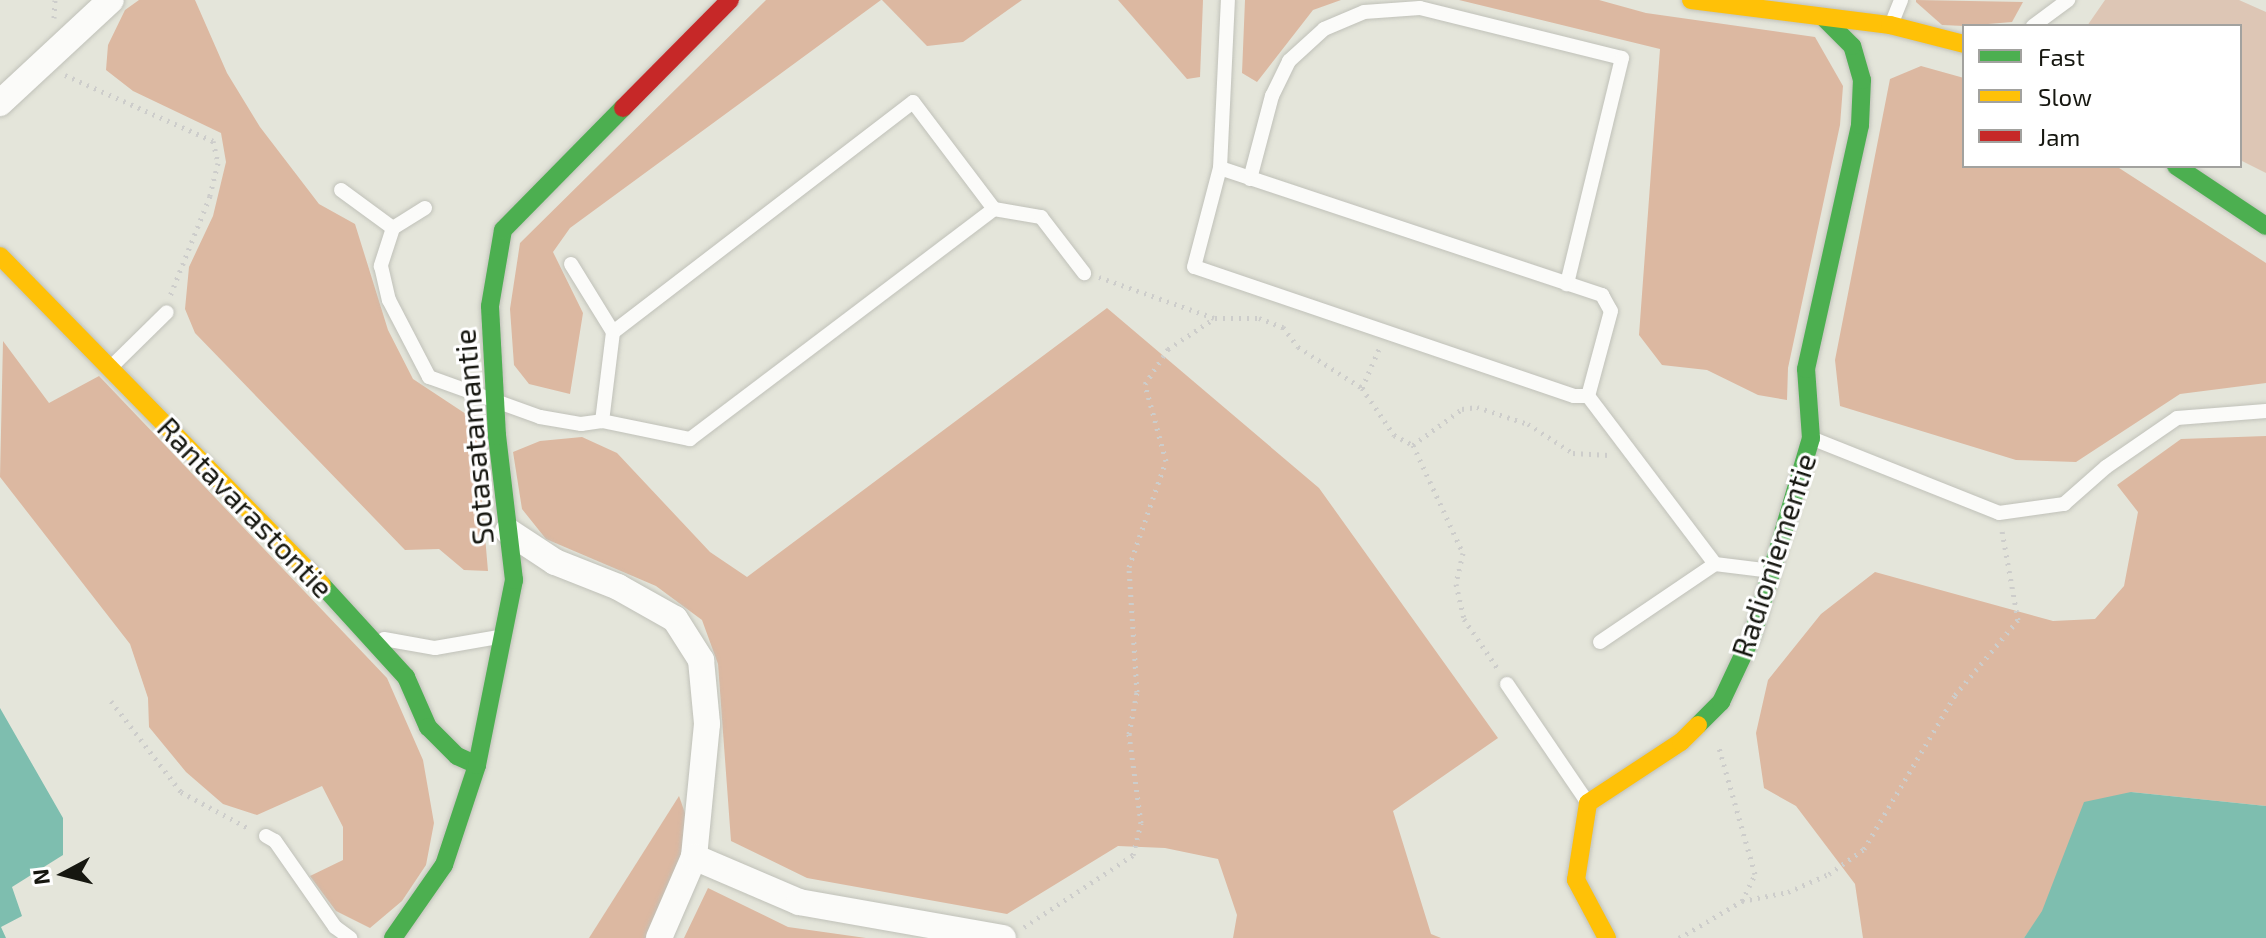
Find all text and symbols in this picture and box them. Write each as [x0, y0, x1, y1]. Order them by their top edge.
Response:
legend [1962, 24, 2242, 168]
text: Fast [2038, 42, 2085, 71]
text: Slow [2038, 82, 2092, 111]
text: Jam [2038, 122, 2080, 151]
street label: Sotasatamantie [446, 328, 500, 546]
street label: Rantavarastontie [151, 409, 341, 605]
street label: Radioniementie [1723, 448, 1823, 662]
north arrow [24, 834, 104, 914]
text: N [26, 867, 54, 886]

